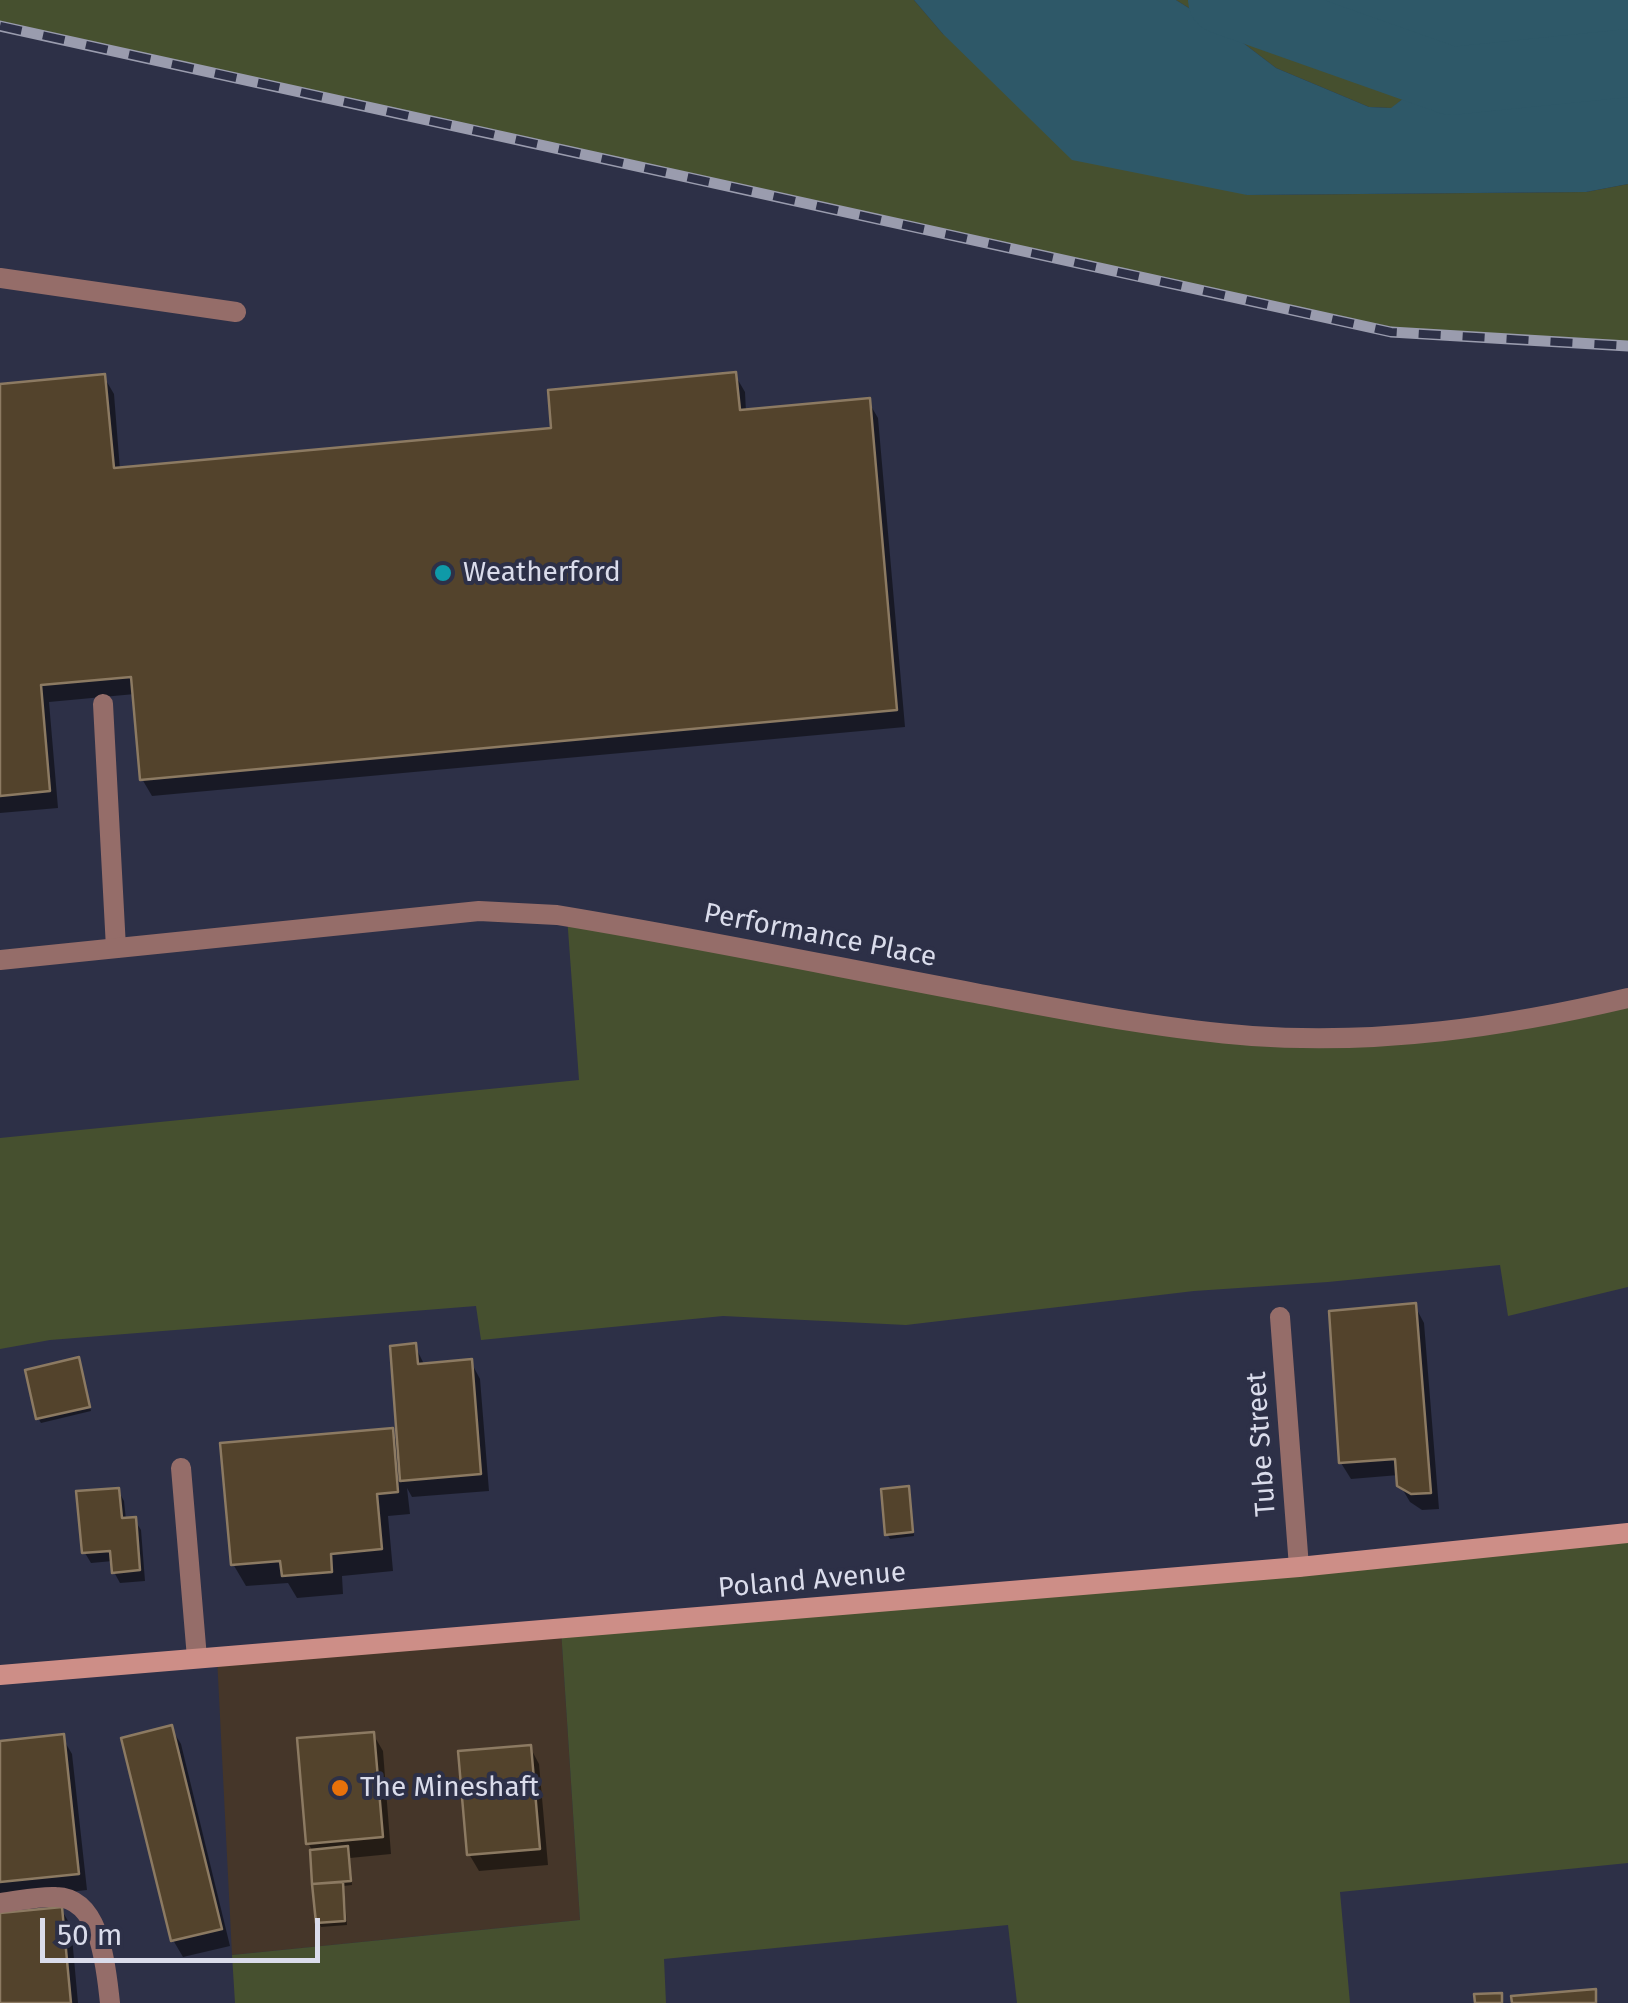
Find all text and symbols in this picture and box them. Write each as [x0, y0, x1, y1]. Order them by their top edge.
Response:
place label: Weatherford [463, 556, 621, 590]
marker: Weatherford [432, 562, 454, 584]
street label: Performance Place [701, 897, 939, 975]
street label: Tube Street [1240, 1371, 1284, 1517]
street label: Poland Avenue [717, 1556, 907, 1606]
place label: The Mineshaft [360, 1771, 539, 1805]
marker: The Mineshaft [329, 1777, 351, 1799]
scale bar [45, 1898, 325, 1960]
text: 50 m [57, 1917, 122, 1953]

